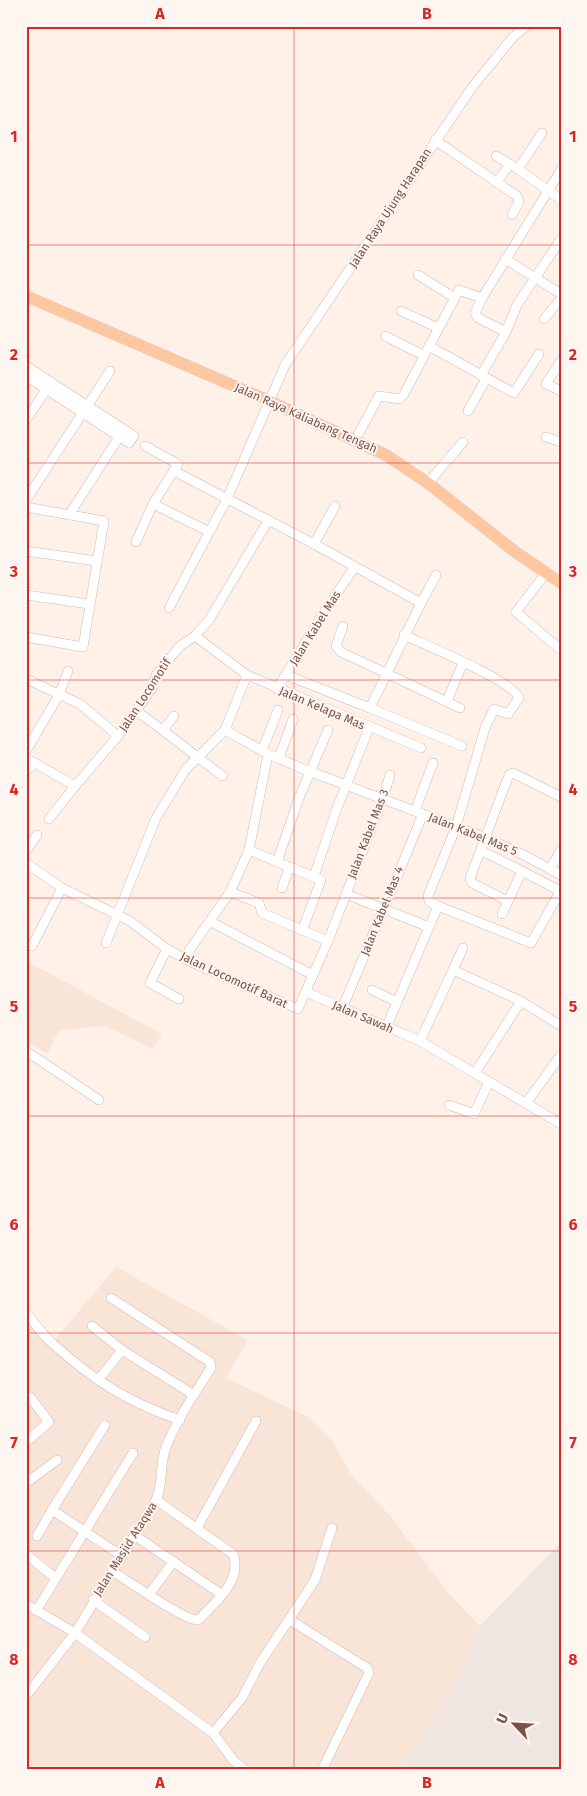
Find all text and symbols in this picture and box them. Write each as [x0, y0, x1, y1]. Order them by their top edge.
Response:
text: A [154, 4, 165, 23]
text: B [422, 4, 432, 23]
text: 1 [10, 127, 18, 146]
text: 1 [569, 127, 577, 146]
street label: Jalan Raya Ujung Harapan [346, 146, 434, 270]
text: 2 [10, 345, 18, 364]
text: 2 [569, 345, 577, 364]
street label: Jalan Raya Kaliabang Tengah [233, 380, 379, 456]
text: 3 [9, 562, 18, 581]
text: 3 [568, 562, 577, 581]
street label: Jalan Kabel Mas [286, 588, 344, 668]
street label: Jalan Locomotif [116, 655, 174, 734]
street label: Jalan Kelapa Mas [277, 684, 367, 733]
text: 4 [9, 780, 19, 799]
text: 4 [568, 780, 578, 799]
street label: Jalan Kabel Mas 3 [345, 787, 391, 881]
street label: Jalan Kabel Mas 5 [426, 810, 520, 858]
street label: Jalan Kabel Mas 4 [358, 864, 407, 958]
street label: Jalan Locomotif Barat [178, 949, 290, 1011]
text: 5 [10, 997, 19, 1016]
text: 5 [569, 997, 578, 1016]
street label: Jalan Sawah [330, 998, 396, 1036]
text: 6 [9, 1215, 19, 1234]
text: 6 [568, 1215, 578, 1234]
text: 7 [10, 1433, 18, 1452]
text: 7 [569, 1433, 577, 1452]
street label: Jalan Masjid Ataqwa [90, 1499, 160, 1599]
text: 8 [9, 1650, 19, 1669]
text: 8 [568, 1650, 578, 1669]
north arrow [490, 1698, 540, 1748]
text: U [493, 1711, 512, 1726]
text: A [154, 1773, 165, 1792]
text: B [422, 1773, 432, 1792]

